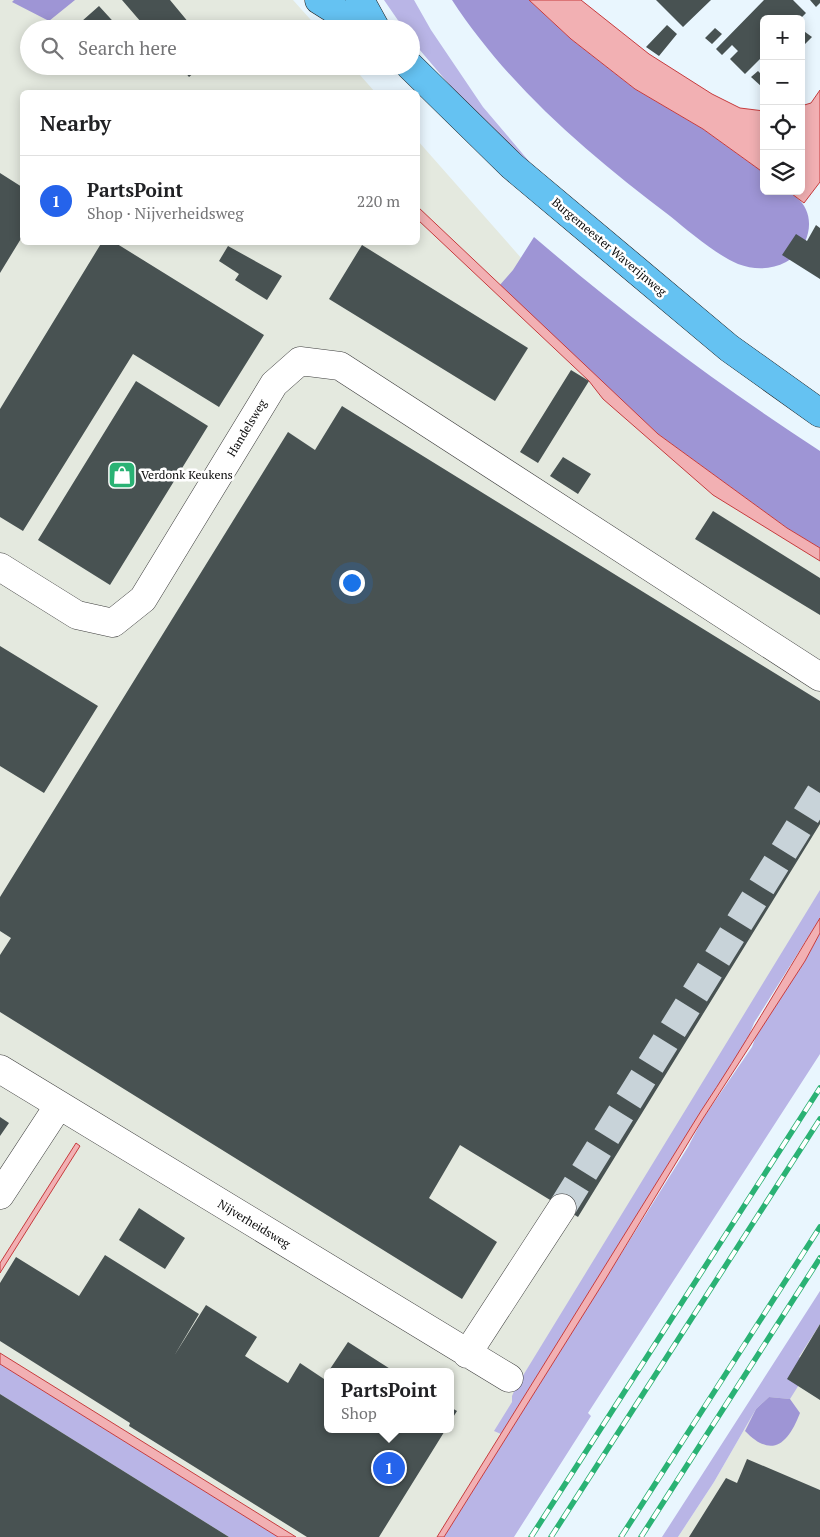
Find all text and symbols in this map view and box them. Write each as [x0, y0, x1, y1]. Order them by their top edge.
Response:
map controls [760, 15, 805, 195]
button: + [760, 15, 805, 60]
search box [20, 20, 420, 75]
icon: search [38, 34, 66, 62]
text: Search here [78, 35, 177, 60]
button: − [760, 60, 805, 105]
button: locate [760, 105, 805, 150]
text: Nearby [40, 109, 111, 137]
button: layers [760, 150, 805, 195]
text: PartsPoint [87, 177, 183, 202]
text: 1 [51, 190, 61, 212]
text: 220 m [357, 190, 400, 212]
street label: Burgemeester Waverijnweg [549, 194, 670, 299]
text: Shop · Nijverheidsweg [87, 202, 244, 224]
street label: Handelsweg [224, 396, 270, 459]
shop icon: Verdonk Keukens [107, 460, 137, 490]
place label: Verdonk Keukens [141, 467, 233, 482]
your location [339, 570, 365, 596]
street label: Nijverheidsweg [215, 1196, 294, 1251]
popup [324, 1368, 454, 1433]
text: PartsPoint [341, 1377, 437, 1402]
text: Shop [341, 1402, 377, 1424]
pin: 1 [373, 1449, 405, 1487]

